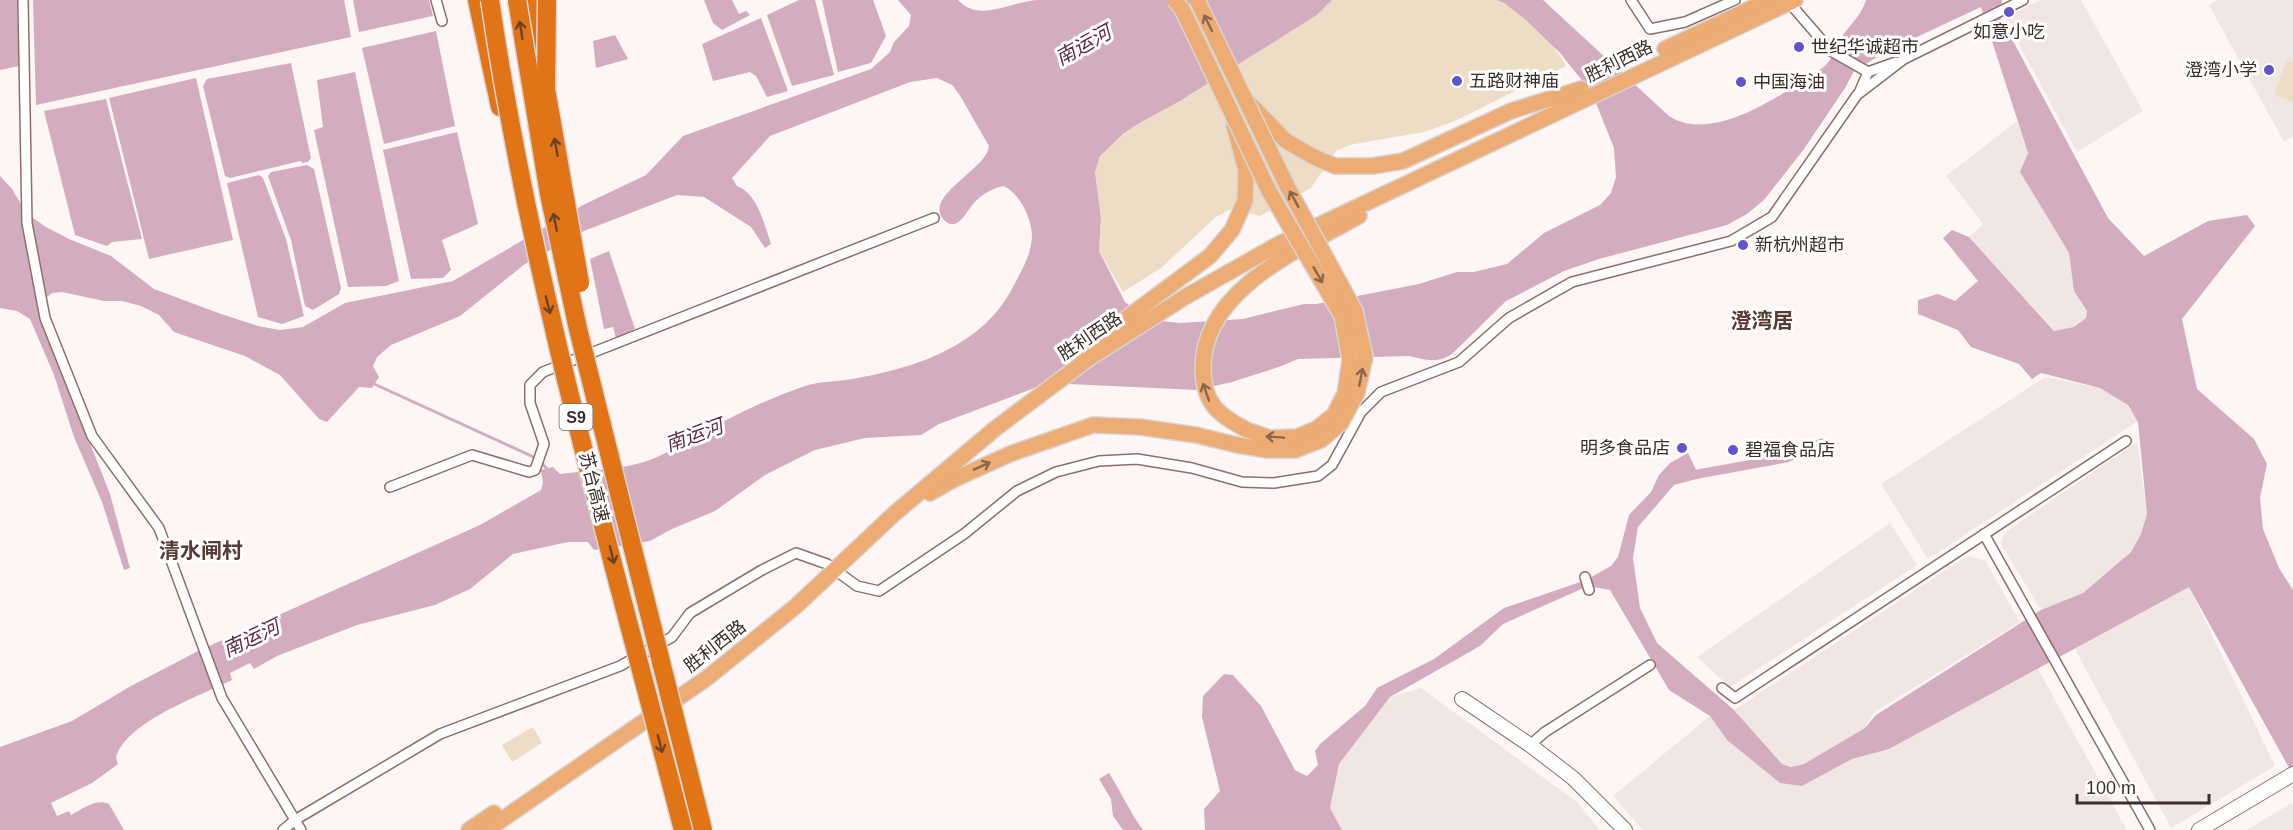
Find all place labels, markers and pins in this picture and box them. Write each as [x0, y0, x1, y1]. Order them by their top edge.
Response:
marker: 如意小吃 [2002, 5, 2016, 19]
place label: 如意小吃 [1973, 22, 2045, 42]
place label: 世纪华诚超市 [1811, 37, 1919, 57]
marker: 世纪华诚超市 [1792, 40, 1806, 54]
place label: 澄湾小学 [2185, 60, 2257, 80]
marker: 澄湾小学 [2262, 63, 2276, 77]
place label: 五路财神庙 [1469, 71, 1559, 91]
place label: 中国海油 [1753, 72, 1825, 92]
marker: 五路财神庙 [1450, 74, 1464, 88]
marker: 中国海油 [1734, 75, 1748, 89]
place label: 新杭州超市 [1755, 235, 1845, 255]
marker: 新杭州超市 [1736, 238, 1750, 252]
place label: 明多食品店 [1580, 438, 1670, 458]
place label: 碧福食品店 [1745, 440, 1835, 460]
marker: 明多食品店 [1675, 441, 1689, 455]
marker: 碧福食品店 [1726, 443, 1740, 457]

